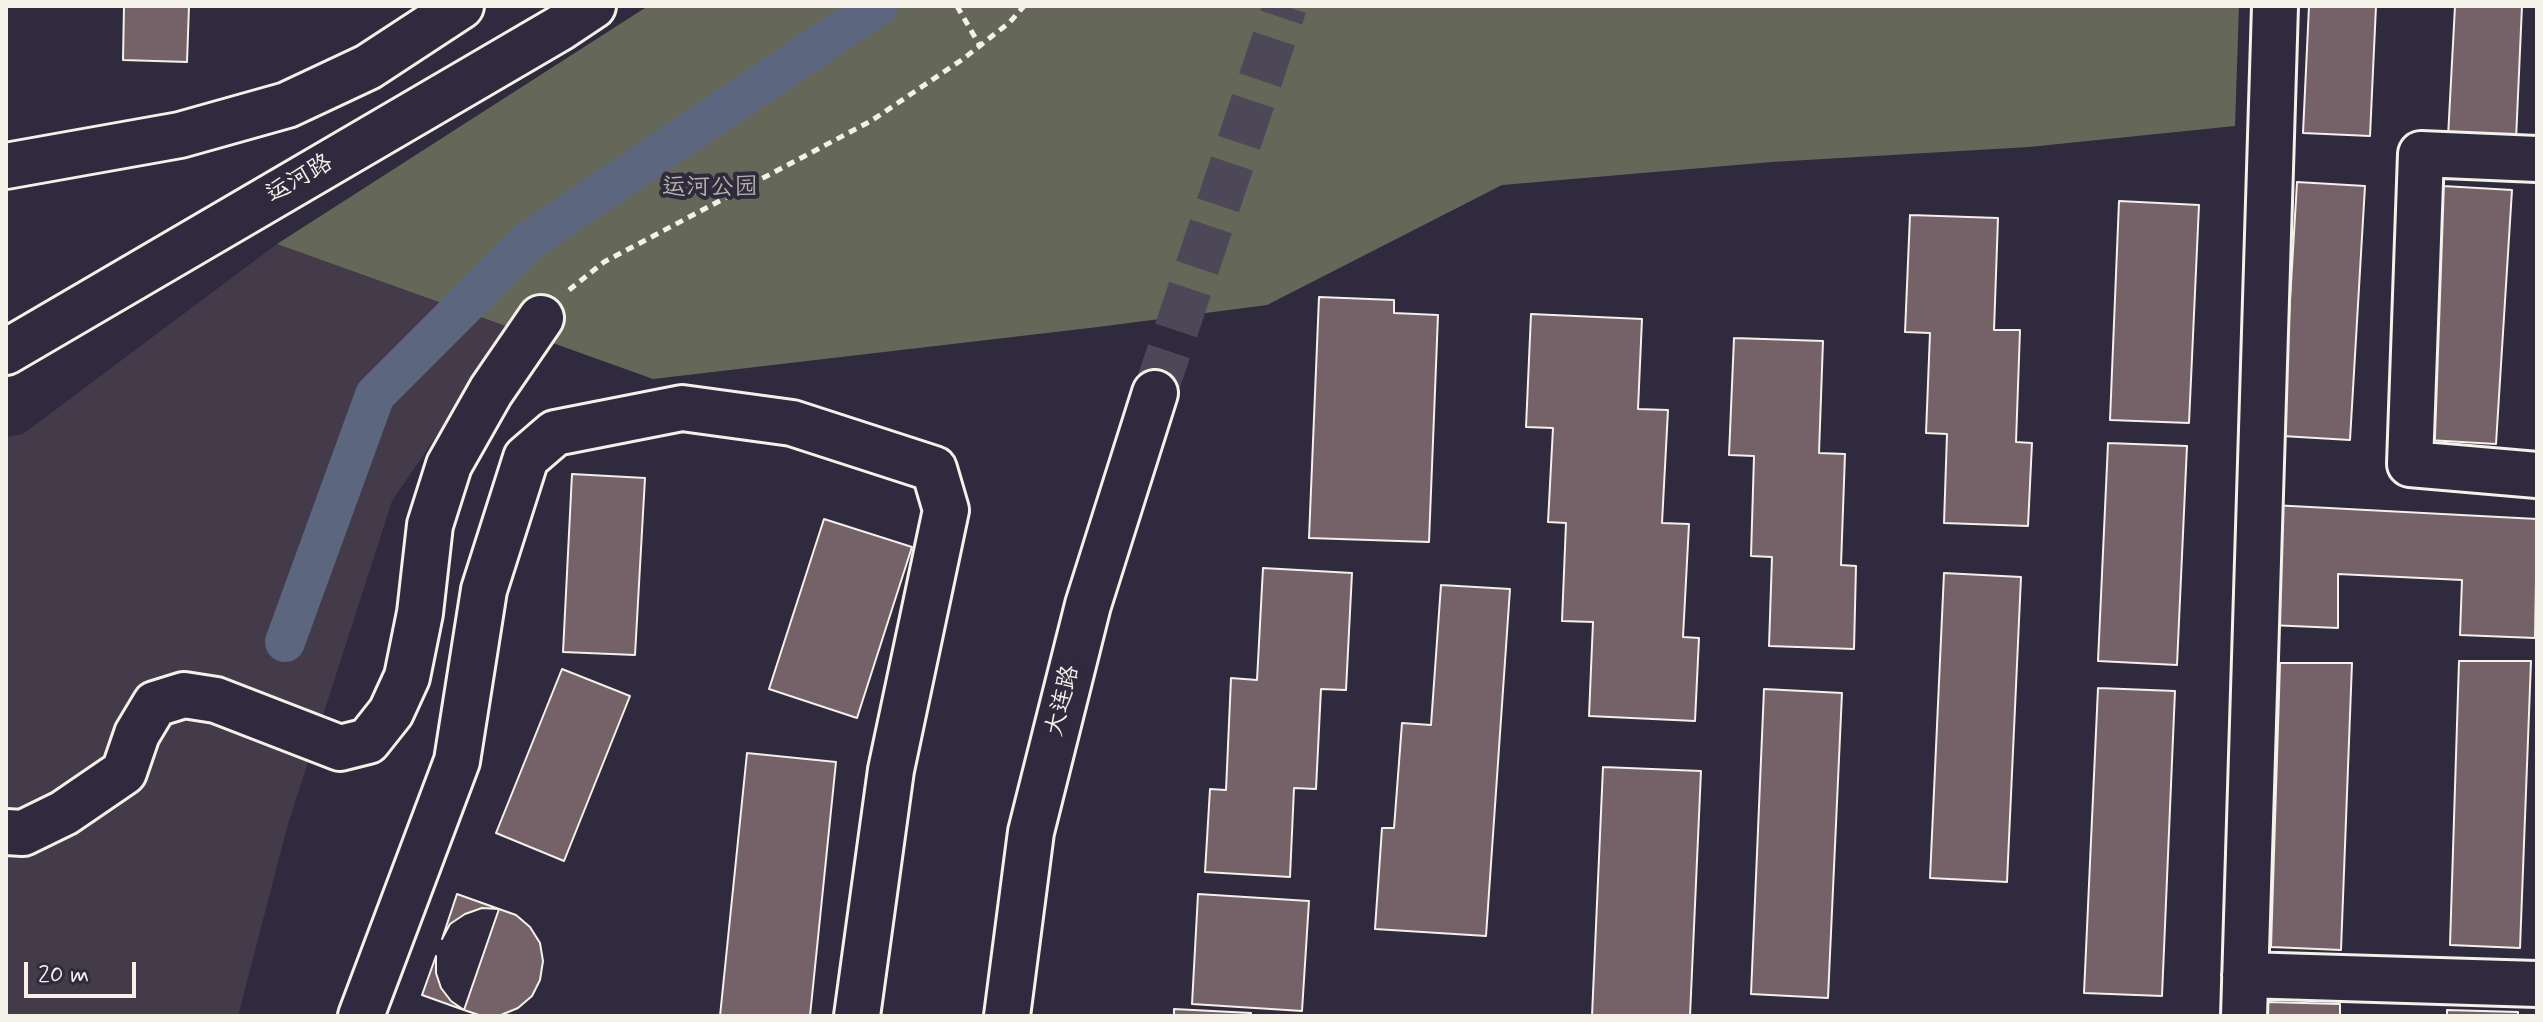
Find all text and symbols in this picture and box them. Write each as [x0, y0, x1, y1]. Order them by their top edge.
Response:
street label: 运河路 [262, 150, 338, 210]
park label: 运河公园 [662, 175, 758, 203]
street label: 大连路 [1041, 663, 1087, 739]
scale bar [28, 946, 140, 996]
text: 20 m [38, 960, 89, 991]

